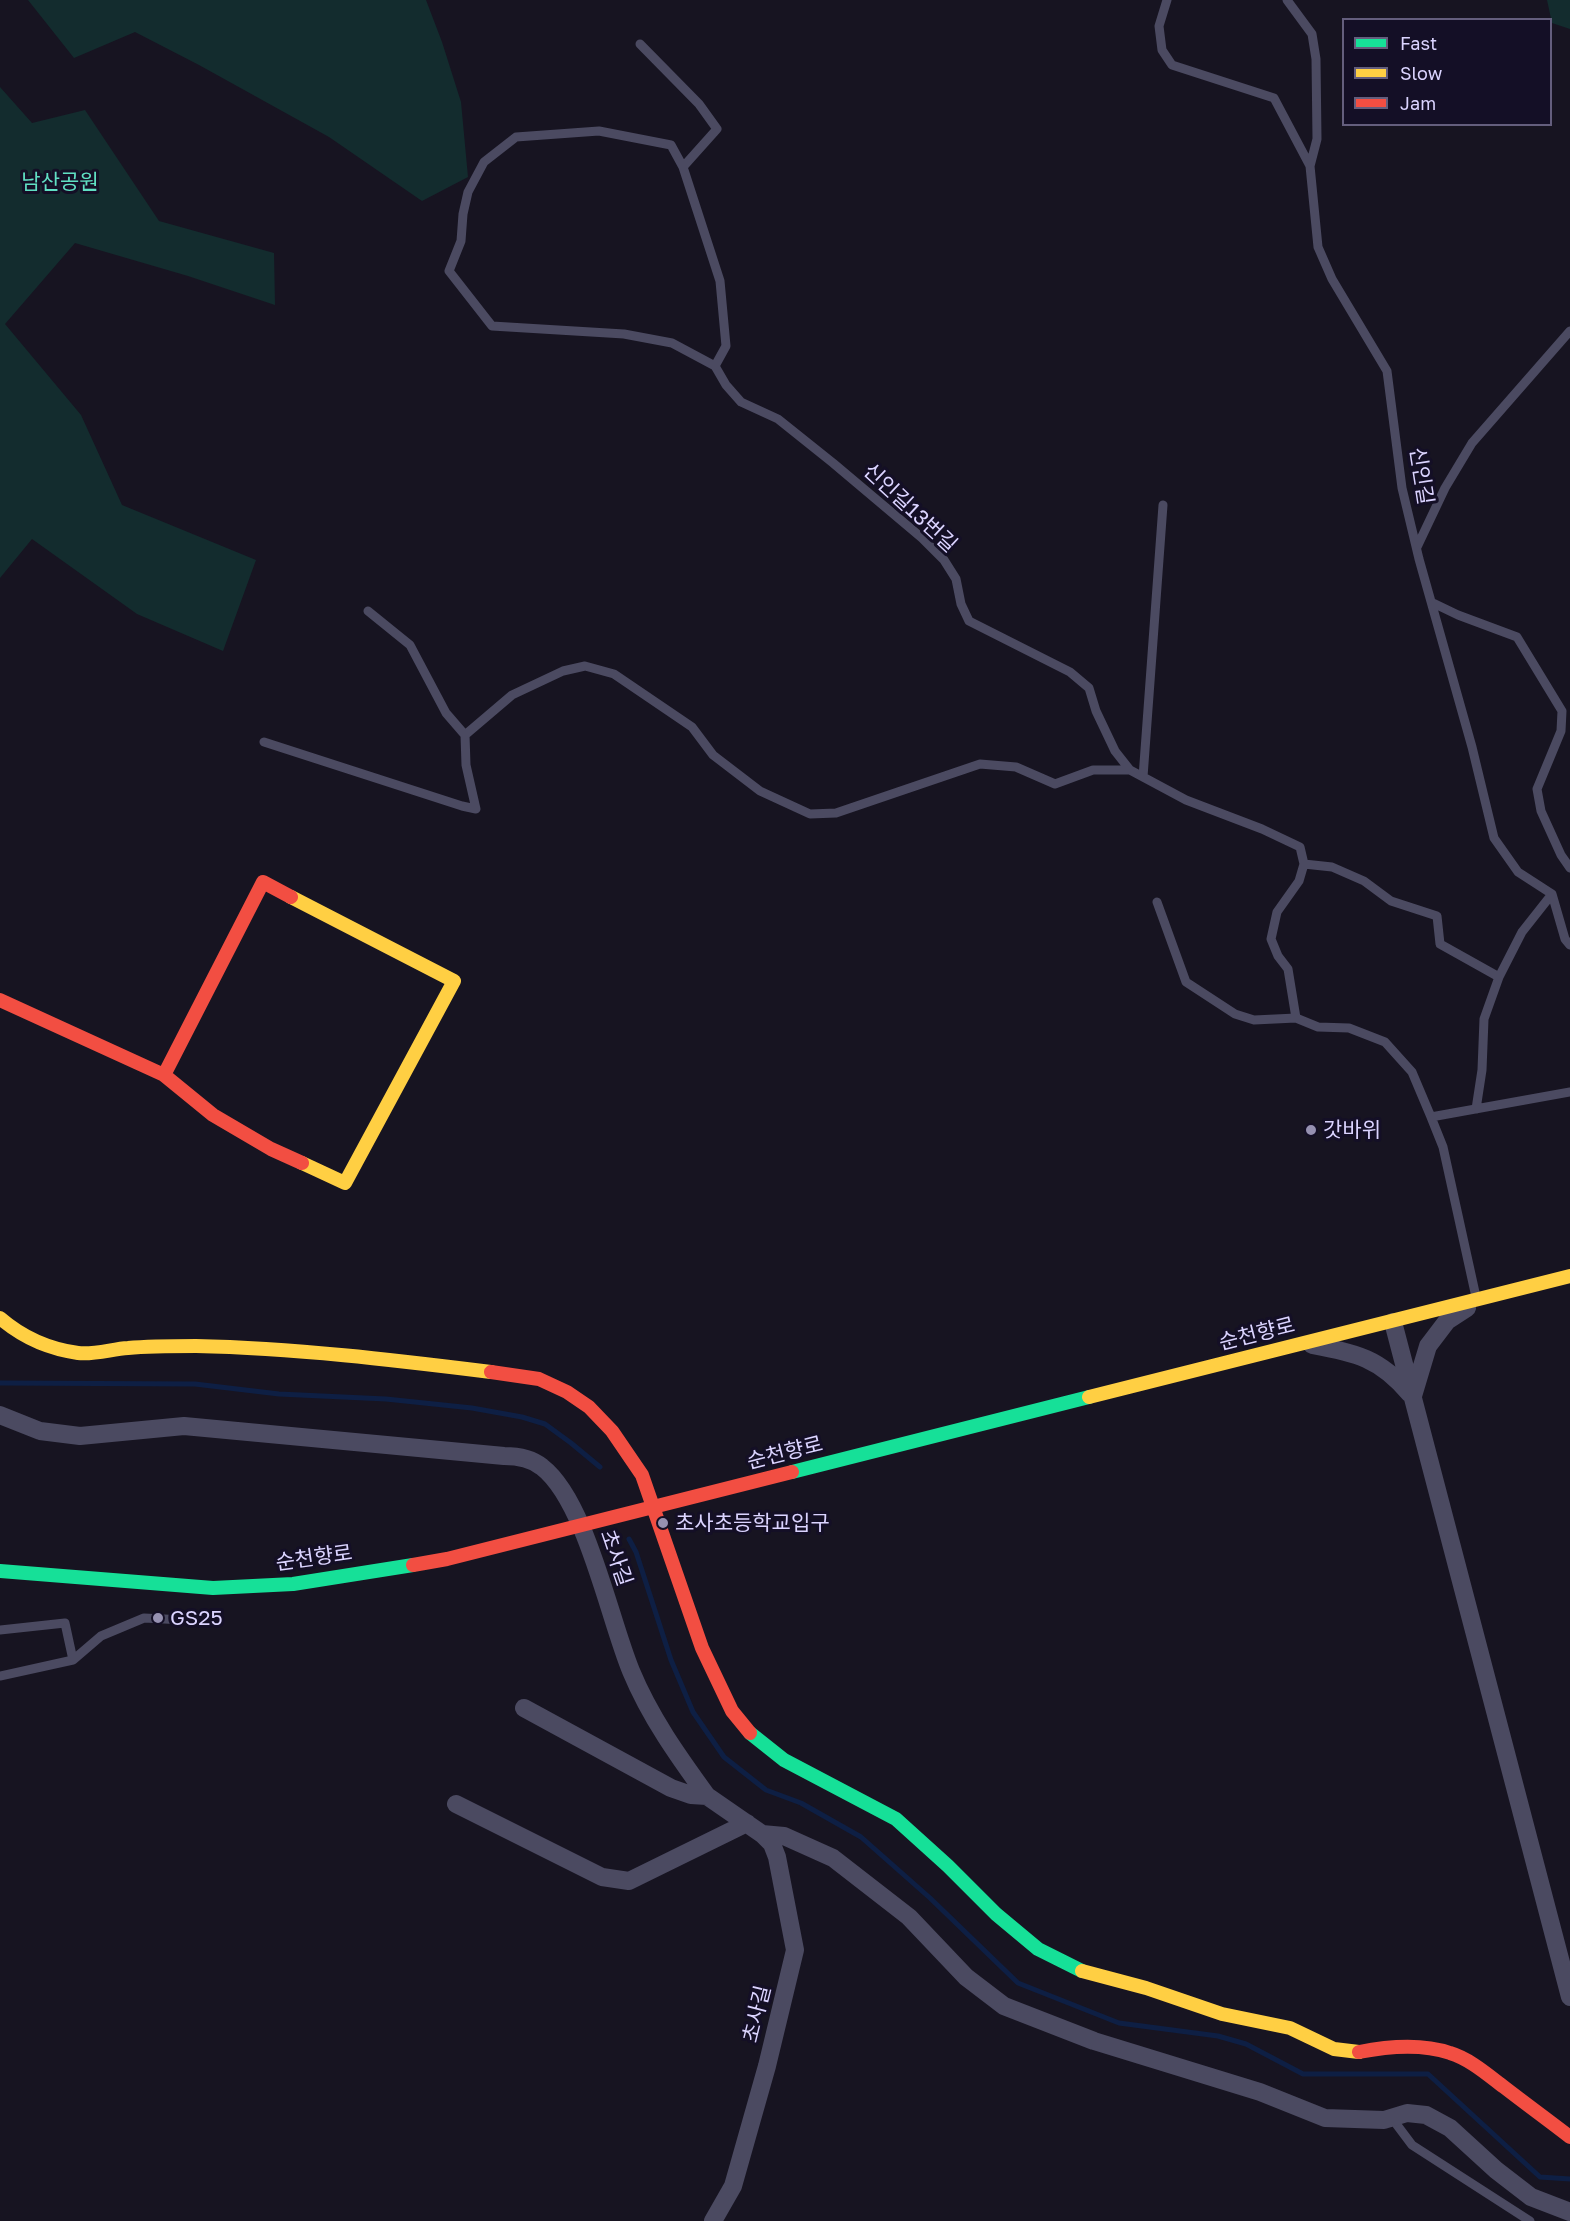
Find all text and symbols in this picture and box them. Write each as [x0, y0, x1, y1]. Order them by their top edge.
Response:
legend [1342, 18, 1552, 126]
text: Fast [1400, 32, 1437, 54]
text: Slow [1400, 62, 1442, 84]
text: Jam [1400, 92, 1436, 114]
park label: 남산공원 [21, 169, 99, 195]
street label: 신인길 [1404, 445, 1438, 507]
street label: 신인길13번길 [858, 458, 962, 558]
place label: 갓바위 [1323, 1117, 1381, 1143]
marker: 갓바위 [1304, 1123, 1318, 1137]
street label: 순천향로 [1216, 1312, 1298, 1356]
street label: 순천향로 [744, 1431, 826, 1475]
place label: 초사초등학교입구 [675, 1510, 830, 1536]
marker: 초사초등학교입구 [656, 1516, 670, 1530]
street label: 초사길 [595, 1526, 637, 1590]
street label: 순천향로 [274, 1540, 354, 1576]
place label: GS25 [170, 1605, 223, 1631]
marker: GS25 [151, 1611, 165, 1625]
street label: 초사길 [738, 1983, 776, 2045]

